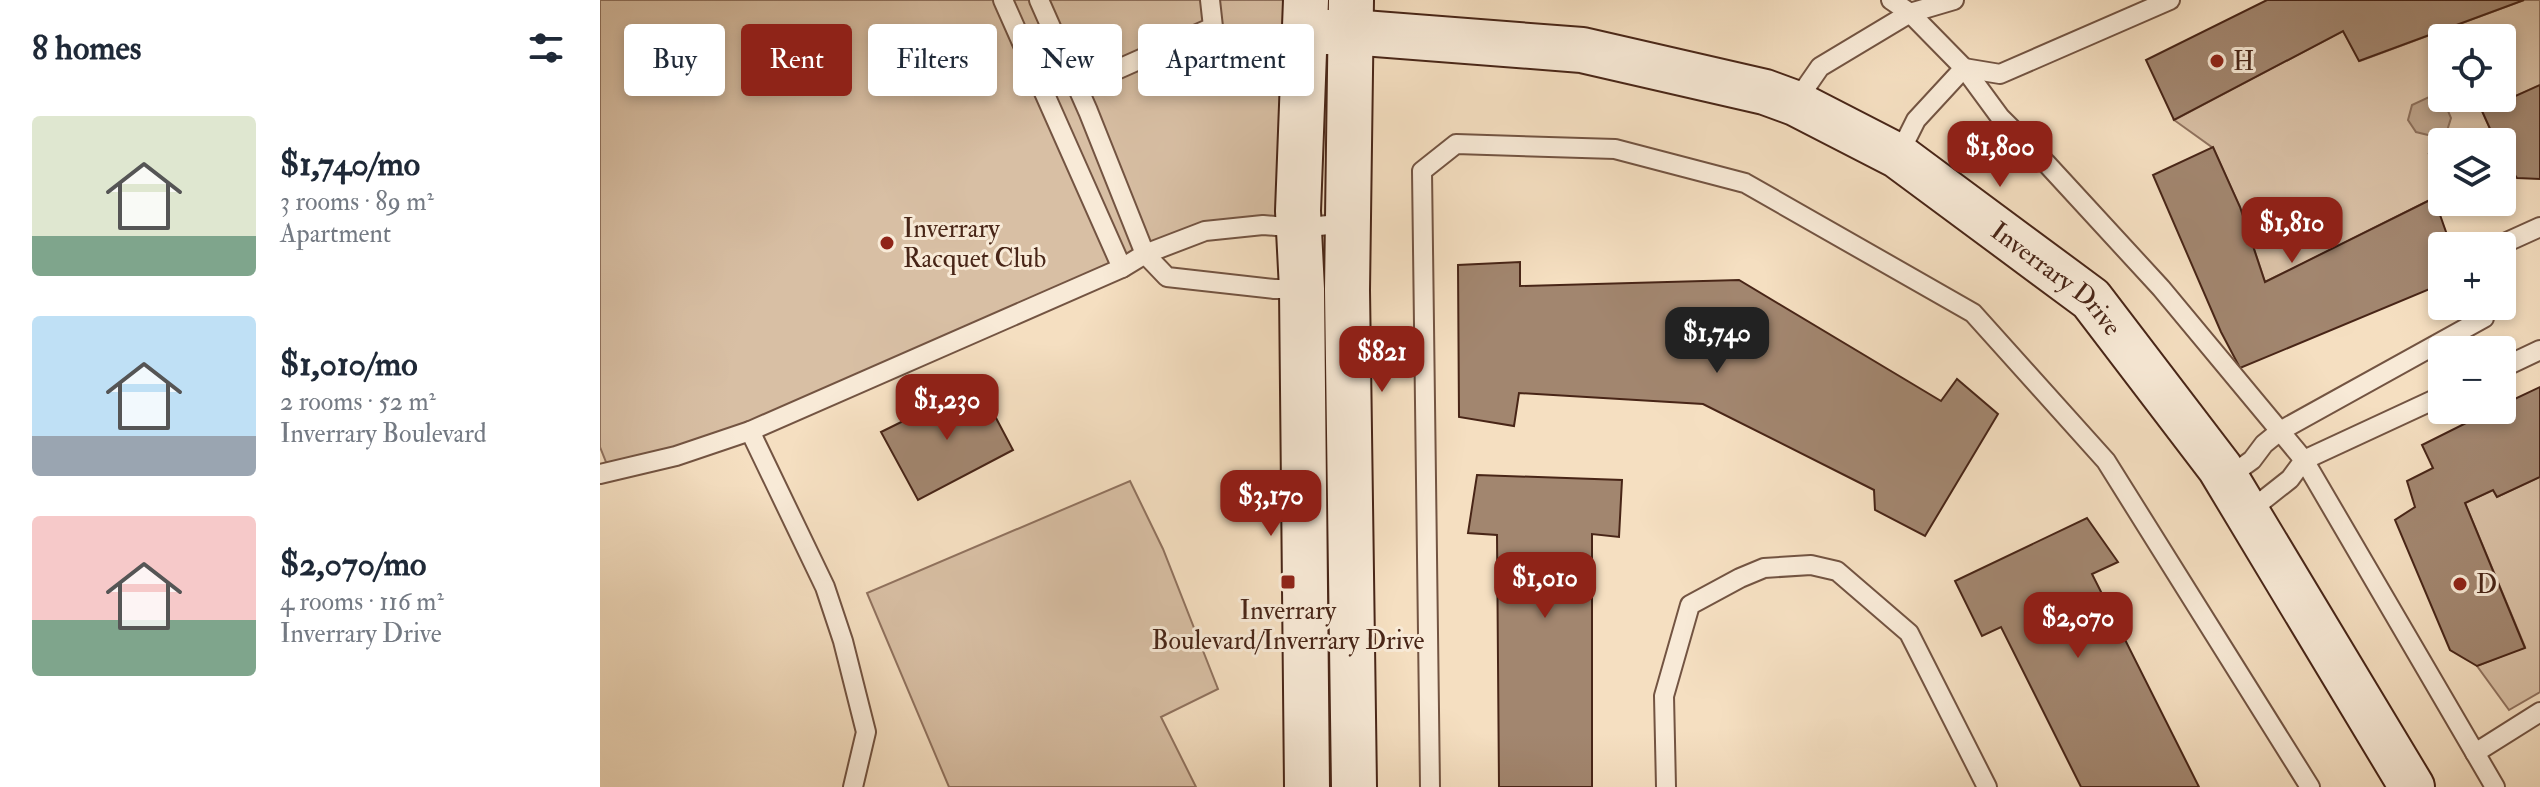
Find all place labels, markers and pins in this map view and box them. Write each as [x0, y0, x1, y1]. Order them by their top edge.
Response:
place label: H [2233, 46, 2254, 78]
marker: H [2208, 52, 2226, 70]
pin: $1,800 [1935, 121, 2065, 189]
pin: $1,810 [2227, 197, 2357, 265]
place label: Inverrary Racquet Club [903, 213, 1046, 275]
marker: Inverrary Racquet Club [878, 234, 896, 252]
pin: $1,740 [1652, 307, 1782, 375]
pin: $821 [1335, 326, 1429, 394]
pin: $1,230 [882, 374, 1012, 442]
pin: $3,170 [1206, 470, 1336, 538]
pin: $1,010 [1480, 552, 1610, 620]
place label: D [2476, 569, 2497, 601]
marker: Inverrary Boulevard/Inverrary Drive [1279, 573, 1297, 591]
marker: D [2451, 575, 2469, 593]
pin: $2,070 [2013, 592, 2143, 660]
place label: Inverrary Boulevard/Inverrary Drive [1152, 595, 1425, 657]

